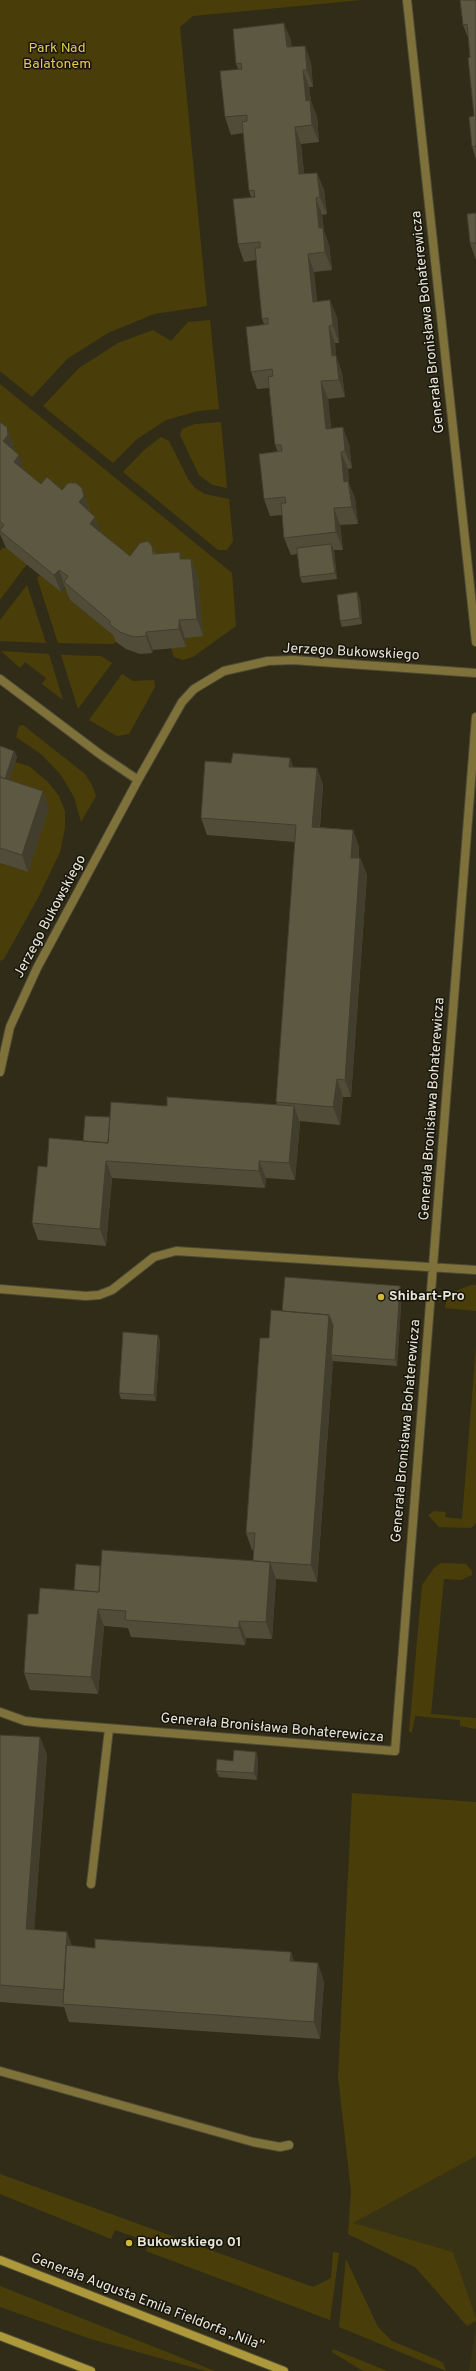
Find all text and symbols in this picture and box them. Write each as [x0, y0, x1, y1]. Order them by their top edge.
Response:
park label: Park Nad Balatonem [23, 41, 91, 74]
street label: Generała Bronisława Bohaterewicza [409, 210, 449, 434]
street label: Jerzego Bukowskiego [282, 641, 420, 665]
street label: Jerzego Bukowskiego [11, 853, 91, 981]
street label: Generała Bronisława Bohaterewicza [417, 997, 449, 1221]
place label: Shibart-Pro [389, 1289, 465, 1305]
marker: Shibart-Pro [376, 1292, 386, 1302]
street label: Generała Bronisława Bohaterewicza [389, 1319, 425, 1543]
street label: Generała Bronisława Bohaterewicza [160, 1711, 384, 1747]
place label: Bukowskiego 01 [137, 2235, 242, 2251]
marker: Bukowskiego 01 [124, 2238, 134, 2248]
street label: Generała Augusta Emila Fieldorfa „Nila” [28, 2251, 266, 2355]

